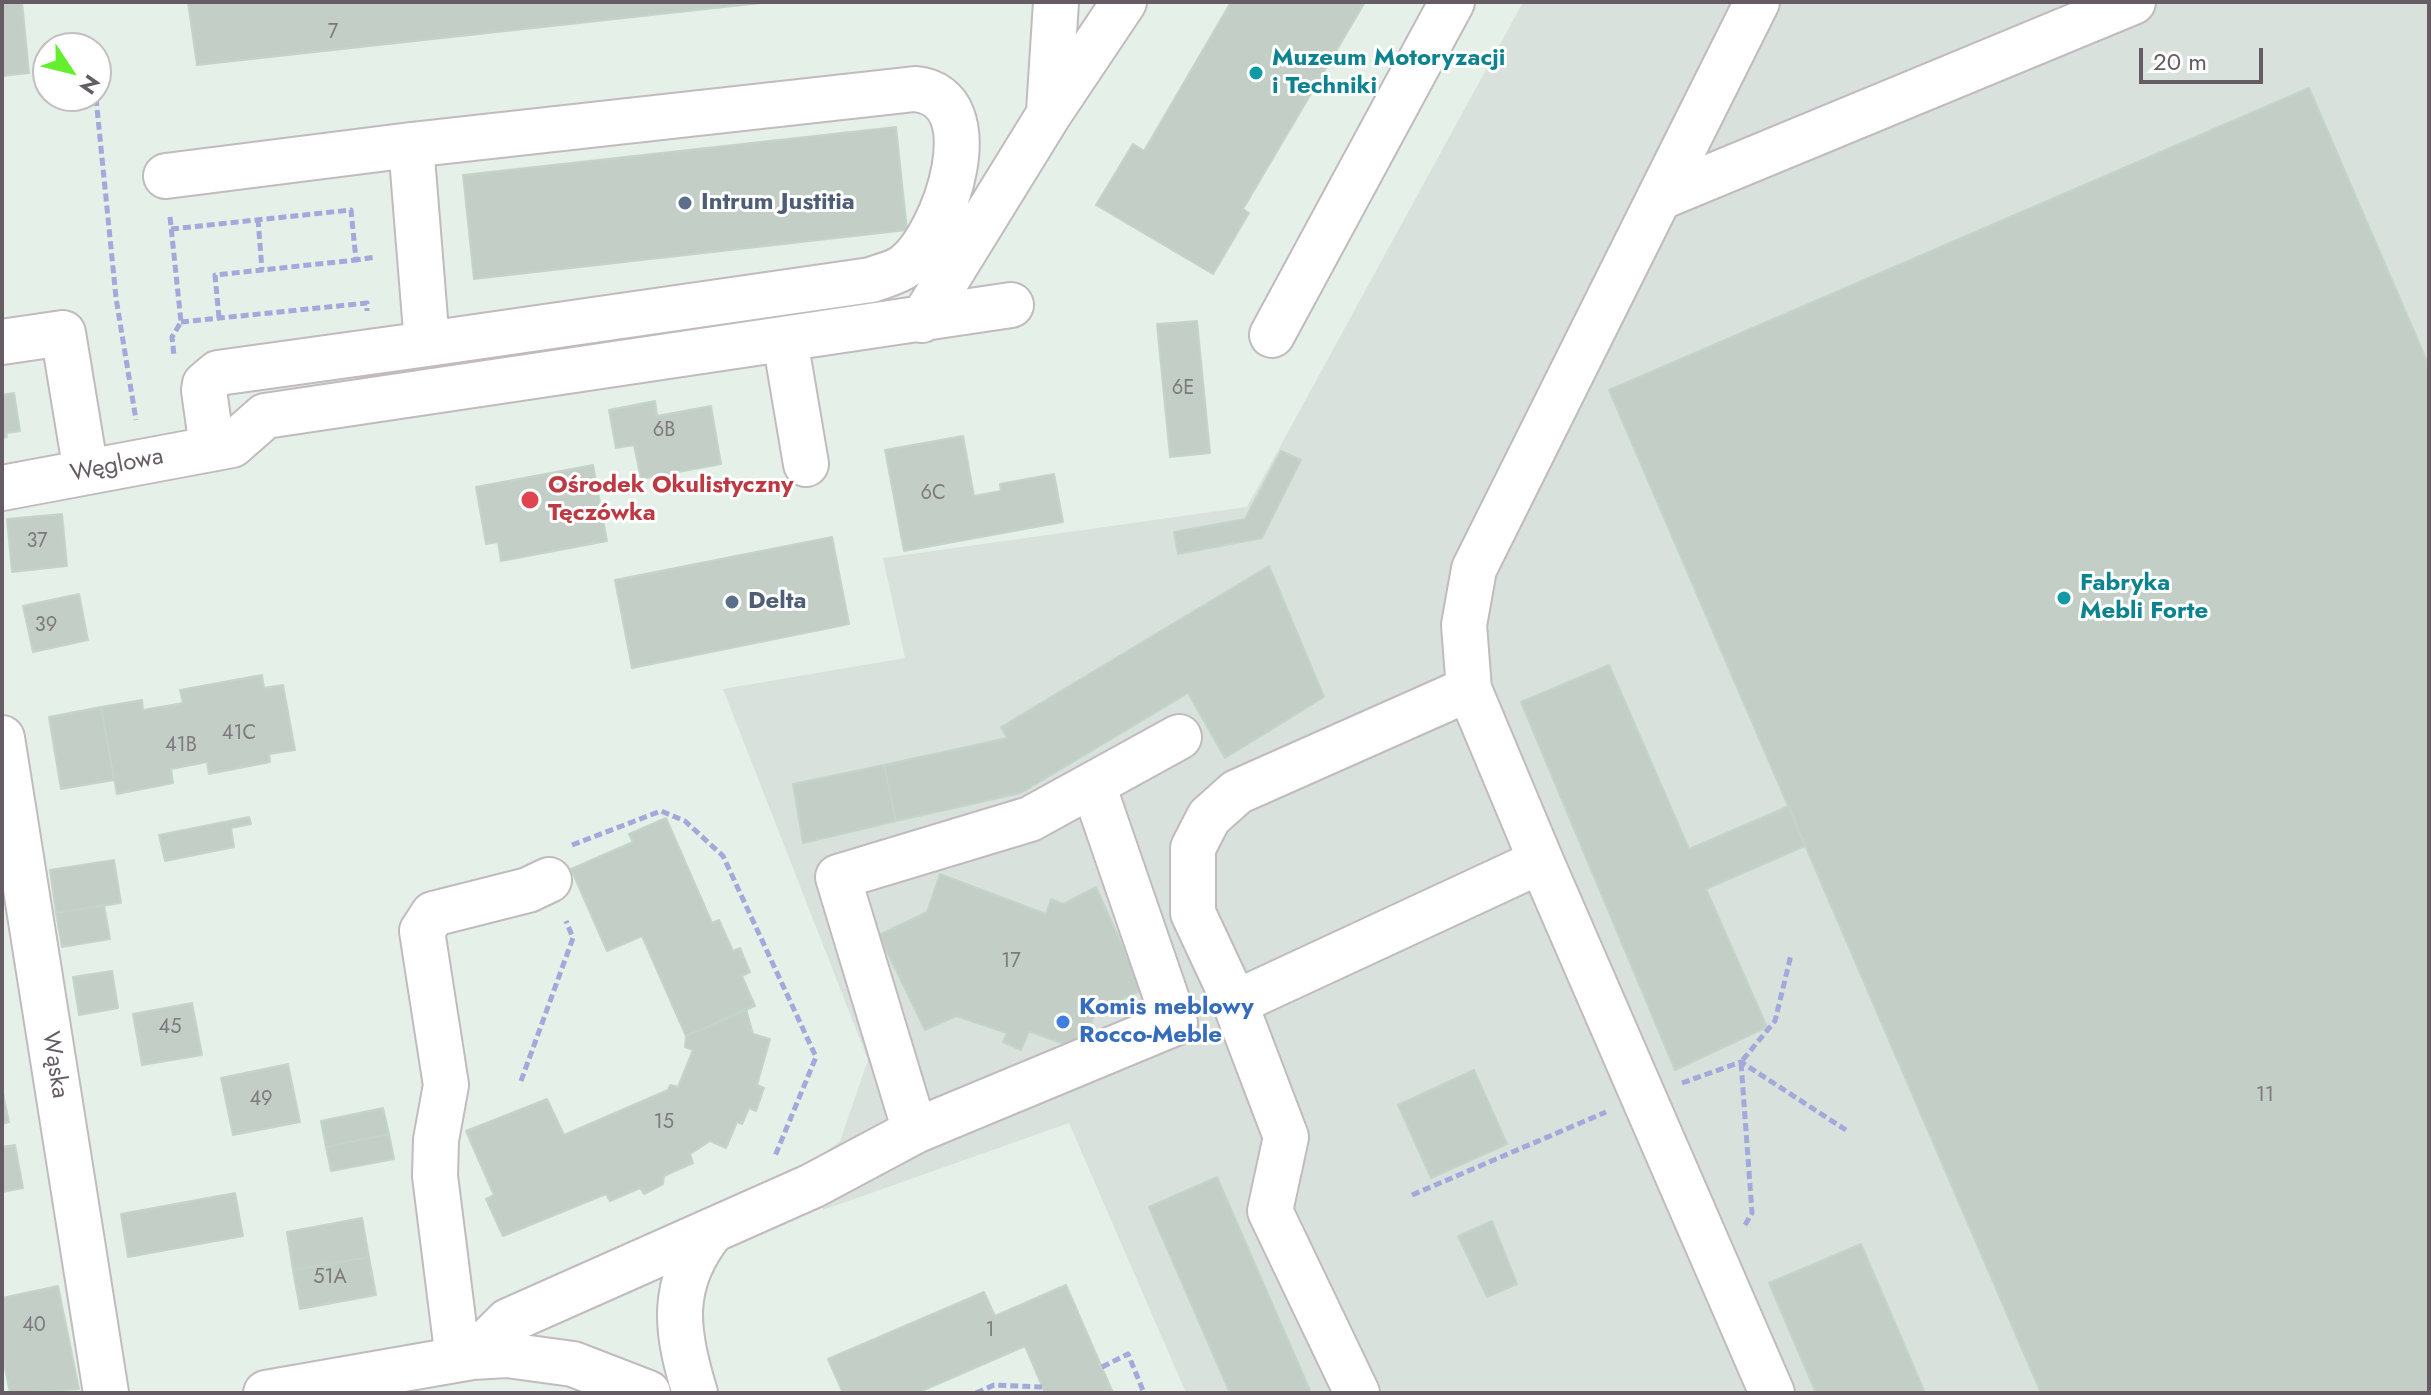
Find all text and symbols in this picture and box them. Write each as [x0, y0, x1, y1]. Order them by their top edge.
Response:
house number: 7 [328, 21, 338, 45]
north arrow [32, 32, 112, 112]
scale bar [2143, 32, 2267, 82]
text: 20 m [2153, 44, 2207, 79]
place label: Muzeum Motoryzacji i Techniki [1272, 45, 1505, 101]
marker: Muzeum Motoryzacji i Techniki [1247, 64, 1265, 82]
text: N [72, 68, 108, 101]
place label: Intrum Justitia [701, 189, 855, 217]
marker: Intrum Justitia [676, 194, 694, 212]
house number: 6E [1172, 377, 1194, 401]
house number: 6B [653, 419, 675, 443]
street label: Węglowa [68, 443, 166, 489]
place label: Ośrodek Okulistyczny Tęczówka [548, 472, 793, 528]
house number: 6C [920, 482, 946, 506]
marker: Ośrodek Okulistyczny Tęczówka [519, 489, 541, 511]
house number: 37 [26, 530, 48, 554]
place label: Fabryka Mebli Forte [2080, 570, 2208, 626]
place label: Delta [748, 588, 806, 616]
marker: Fabryka Mebli Forte [2055, 589, 2073, 607]
marker: Delta [723, 593, 741, 611]
house number: 39 [35, 614, 57, 638]
house number: 41C [222, 722, 256, 746]
house number: 41B [165, 734, 197, 758]
house number: 17 [1001, 950, 1021, 974]
place label: Komis meblowy Rocco-Meble [1079, 994, 1254, 1050]
marker: Komis meblowy Rocco-Meble [1054, 1013, 1072, 1031]
house number: 45 [159, 1016, 181, 1040]
street label: Wąska [35, 1030, 73, 1100]
house number: 11 [2256, 1084, 2274, 1108]
house number: 49 [249, 1088, 273, 1112]
house number: 15 [654, 1111, 674, 1135]
house number: 51A [313, 1266, 347, 1290]
house number: 40 [22, 1314, 46, 1338]
house number: 1 [986, 1319, 994, 1343]

